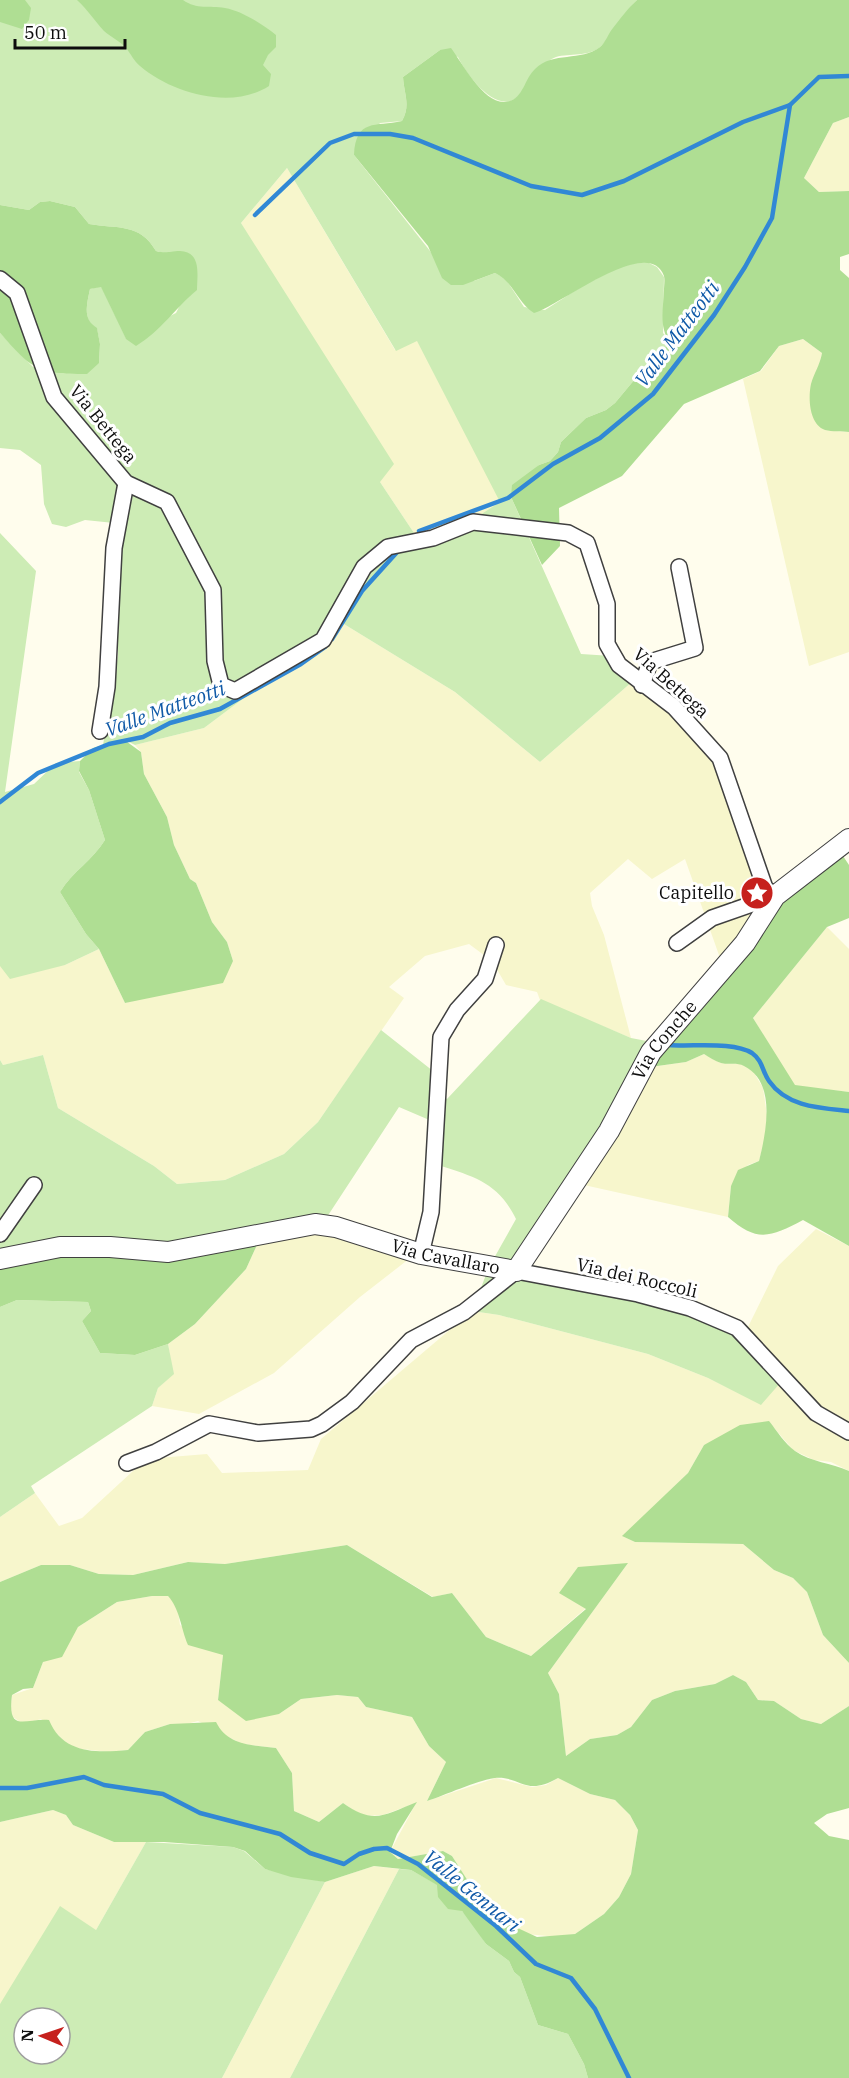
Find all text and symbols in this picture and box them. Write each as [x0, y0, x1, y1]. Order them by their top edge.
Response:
scale bar [15, 12, 124, 50]
text: 50 m [24, 21, 67, 44]
water label: Valle Matteotti [628, 275, 725, 392]
street label: Via Bettega [65, 380, 142, 468]
street label: Via Bettega [628, 642, 714, 723]
water label: Valle Matteotti [101, 674, 229, 743]
place icon: Capitello [739, 875, 775, 911]
place label: Capitello [659, 881, 734, 904]
street label: Via Conche [626, 995, 702, 1084]
street label: Via Cavallaro [388, 1233, 502, 1279]
street label: Via dei Roccoli [574, 1252, 700, 1303]
water label: Valle Gennari [418, 1843, 526, 1938]
north arrow [12, 2006, 72, 2066]
text: N [17, 2029, 37, 2042]

